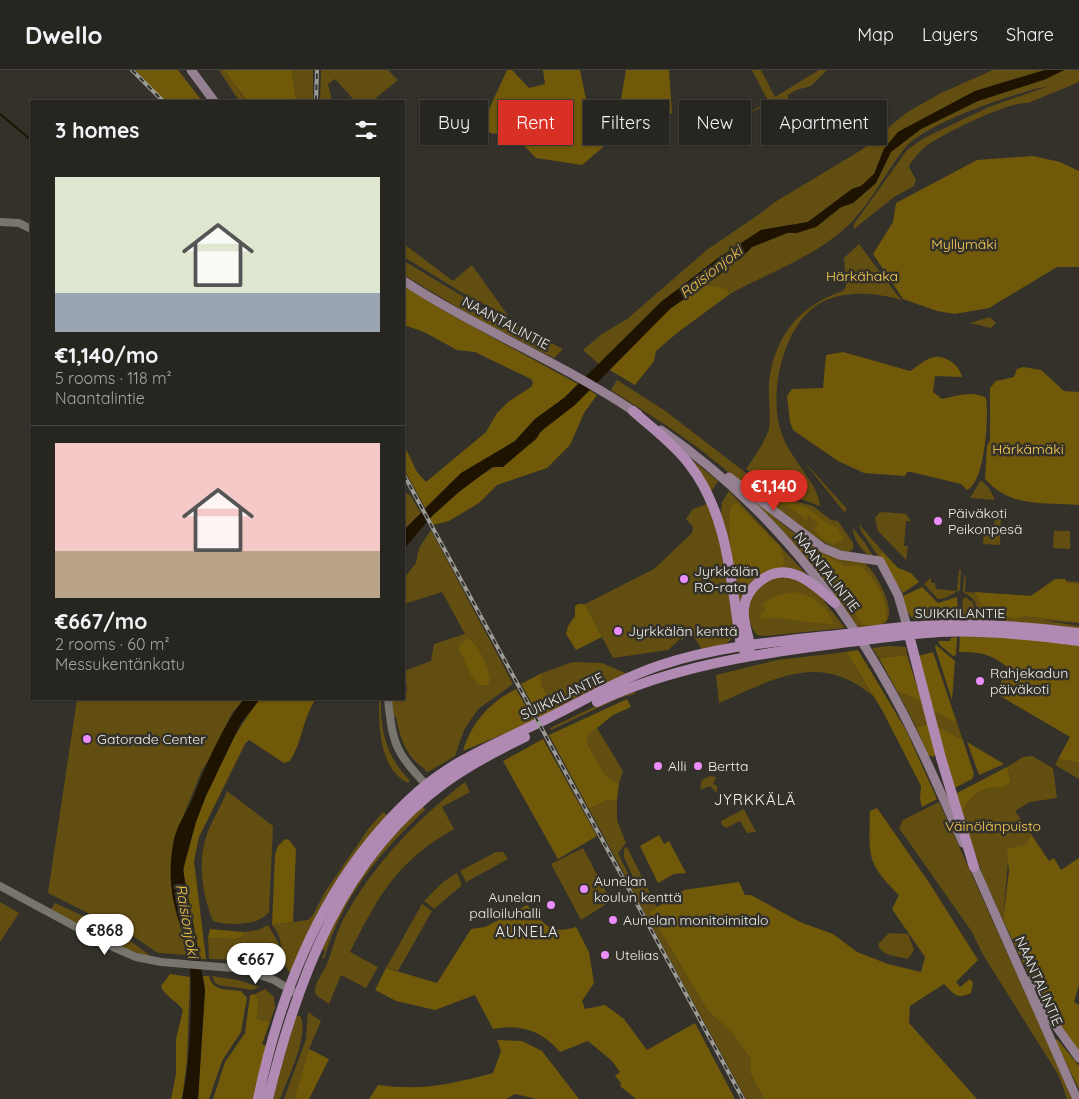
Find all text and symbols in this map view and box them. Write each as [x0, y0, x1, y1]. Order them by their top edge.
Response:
text: Dwello [25, 20, 102, 50]
text: Map [857, 23, 894, 46]
text: Layers [922, 23, 978, 46]
text: Share [1006, 23, 1054, 46]
chip: Buy [420, 100, 488, 145]
chip: Rent [498, 100, 573, 145]
chip: Filters [583, 100, 669, 145]
chip: New [679, 100, 751, 145]
chip: Apartment [761, 100, 887, 145]
icon: filters [352, 116, 380, 144]
text: 3 homes [55, 117, 139, 143]
icon: home [173, 210, 263, 300]
park label: Myllymäki [931, 235, 997, 253]
water label: Raisionjoki [675, 240, 747, 302]
park label: Härkähaka [826, 267, 898, 285]
street label: NAANTALINTIE [459, 292, 553, 354]
text: €1,140/mo [55, 342, 158, 368]
text: 5 rooms · 118 m² [55, 368, 172, 388]
text: Naantalintie [55, 388, 145, 408]
park label: Härkämäki [992, 440, 1064, 458]
pin: €1,140 [733, 470, 815, 512]
icon: home [173, 475, 263, 565]
text: €1,140 [752, 476, 797, 496]
place label: Päiväkoti Peikonpesä [948, 504, 1022, 538]
marker: Päiväkoti Peikonpesä [932, 515, 944, 527]
street label: NAANTALINTIE [790, 528, 864, 616]
place label: Jyrkkälän RO-rata [694, 562, 758, 596]
marker: Jyrkkälän RO-rata [678, 573, 690, 585]
street label: SUIKKILANTIE [915, 604, 1005, 622]
text: €667/mo [55, 608, 147, 634]
place label: Jyrkkälän kenttä [628, 622, 737, 640]
marker: Jyrkkälän kenttä [612, 625, 624, 637]
text: 2 rooms · 60 m² [55, 634, 169, 654]
text: Messukentänkatu [55, 654, 185, 674]
place label: Rahjekadun päiväkoti [990, 664, 1068, 698]
street label: SUIKKILANTIE [517, 668, 607, 724]
marker: Rahjekadun päiväkoti [974, 675, 986, 687]
place label: Gatorade Center [97, 730, 206, 748]
marker: Gatorade Center [81, 733, 93, 745]
place label: Alli [668, 757, 687, 775]
place label: Bertta [708, 757, 748, 775]
marker: Alli [652, 760, 664, 772]
marker: Bertta [692, 760, 704, 772]
district label: JYRKKÄLÄ [714, 790, 796, 809]
park label: Väinölänpuisto [945, 817, 1041, 835]
place label: Aunelan koulun kenttä [594, 872, 682, 906]
water label: Raisionjoki [172, 882, 204, 961]
marker: Aunelan koulun kenttä [578, 883, 590, 895]
place label: Aunelan palloiluhalli [469, 888, 541, 922]
marker: Aunelan palloiluhalli [545, 899, 557, 911]
place label: Aunelan monitoimitalo [623, 911, 768, 929]
pin: €868 [75, 914, 135, 956]
marker: Aunelan monitoimitalo [607, 914, 619, 926]
text: €868 [87, 920, 123, 940]
district label: AUNELA [495, 922, 559, 941]
street label: NAANTALINTIE [1011, 933, 1067, 1029]
pin: €667 [226, 942, 286, 985]
place label: Utelias [615, 946, 659, 964]
text: €667 [238, 949, 274, 969]
marker: Utelias [599, 949, 611, 961]

